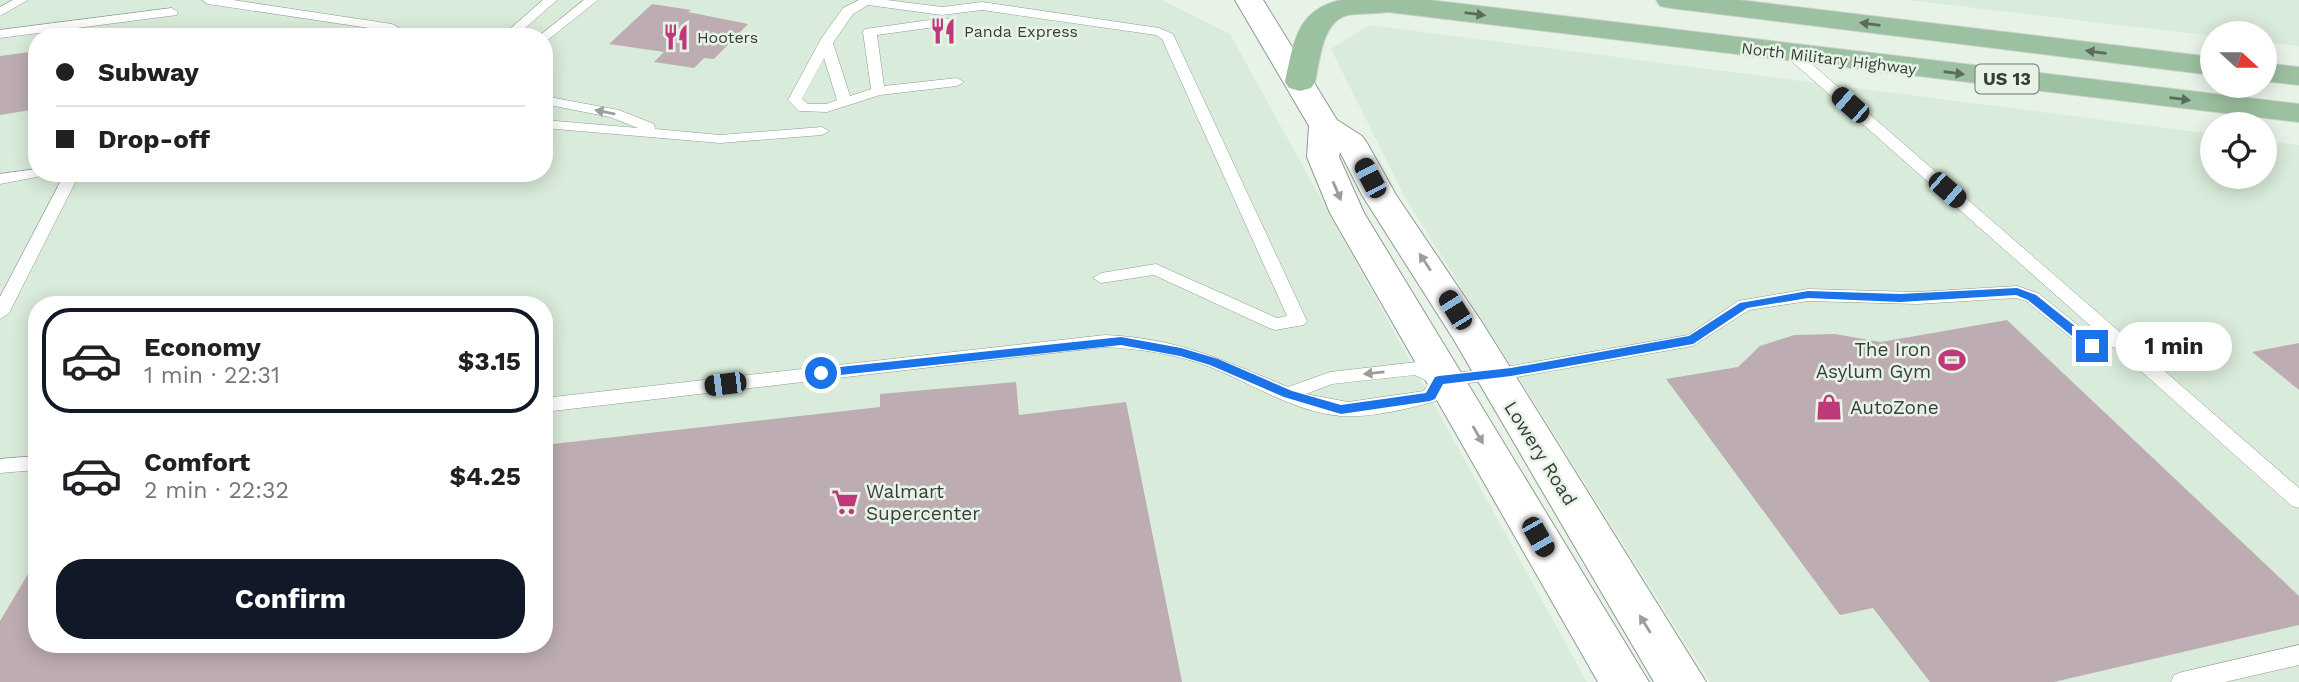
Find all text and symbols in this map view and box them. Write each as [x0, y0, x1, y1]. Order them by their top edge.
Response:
one-way arrow [1464, 9, 1486, 20]
restaurant icon: Panda Express [928, 16, 958, 46]
one-way arrow [1859, 19, 1881, 30]
north arrow [2200, 21, 2277, 98]
map controls [2200, 21, 2277, 189]
restaurant icon: Hooters [661, 22, 691, 52]
place label: Panda Express [964, 22, 1078, 41]
place label: Hooters [697, 28, 758, 47]
street label: North Military Highway [1740, 38, 1918, 79]
one-way arrow [2084, 46, 2106, 57]
text: Subway [98, 57, 199, 87]
road number: US 13 [1976, 64, 2038, 94]
one-way arrow [1943, 67, 1965, 78]
car [1828, 83, 1873, 127]
one-way arrow [2169, 93, 2191, 104]
one-way arrow [594, 106, 616, 117]
button: locate [2200, 112, 2277, 189]
text: Drop-off [98, 124, 210, 154]
car [1351, 155, 1390, 201]
car [1925, 168, 1970, 212]
one-way arrow [1332, 180, 1343, 201]
one-way arrow [1418, 253, 1431, 272]
car [1435, 287, 1476, 333]
callout: 1 min [2116, 322, 2232, 370]
icon: car [60, 329, 123, 392]
route end [2076, 330, 2108, 362]
text: Economy [144, 332, 261, 362]
text: 1 min [2144, 333, 2204, 360]
place label: The Iron Asylum Gym [1816, 338, 1931, 383]
sports icon: The Iron Asylum Gym [1937, 345, 1967, 375]
text: $3.15 [458, 346, 521, 376]
route start [805, 357, 837, 389]
text: 1 min · 22:31 [144, 362, 280, 389]
one-way arrow [1363, 368, 1385, 379]
car [703, 371, 748, 397]
shop icon: AutoZone [1814, 392, 1844, 422]
place label: AutoZone [1850, 396, 1939, 419]
street label: Lowery Road [1499, 397, 1582, 510]
one-way arrow [1472, 426, 1484, 445]
icon: car [60, 444, 123, 507]
text: Comfort [144, 447, 250, 477]
text: $4.25 [449, 461, 521, 491]
text: 2 min · 22:32 [144, 477, 289, 504]
place label: Walmart Supercenter [866, 480, 980, 525]
supermarket icon: Walmart Supercenter [830, 487, 860, 517]
car [1519, 514, 1558, 560]
button: Confirm [56, 559, 525, 639]
one-way arrow [1639, 614, 1652, 633]

